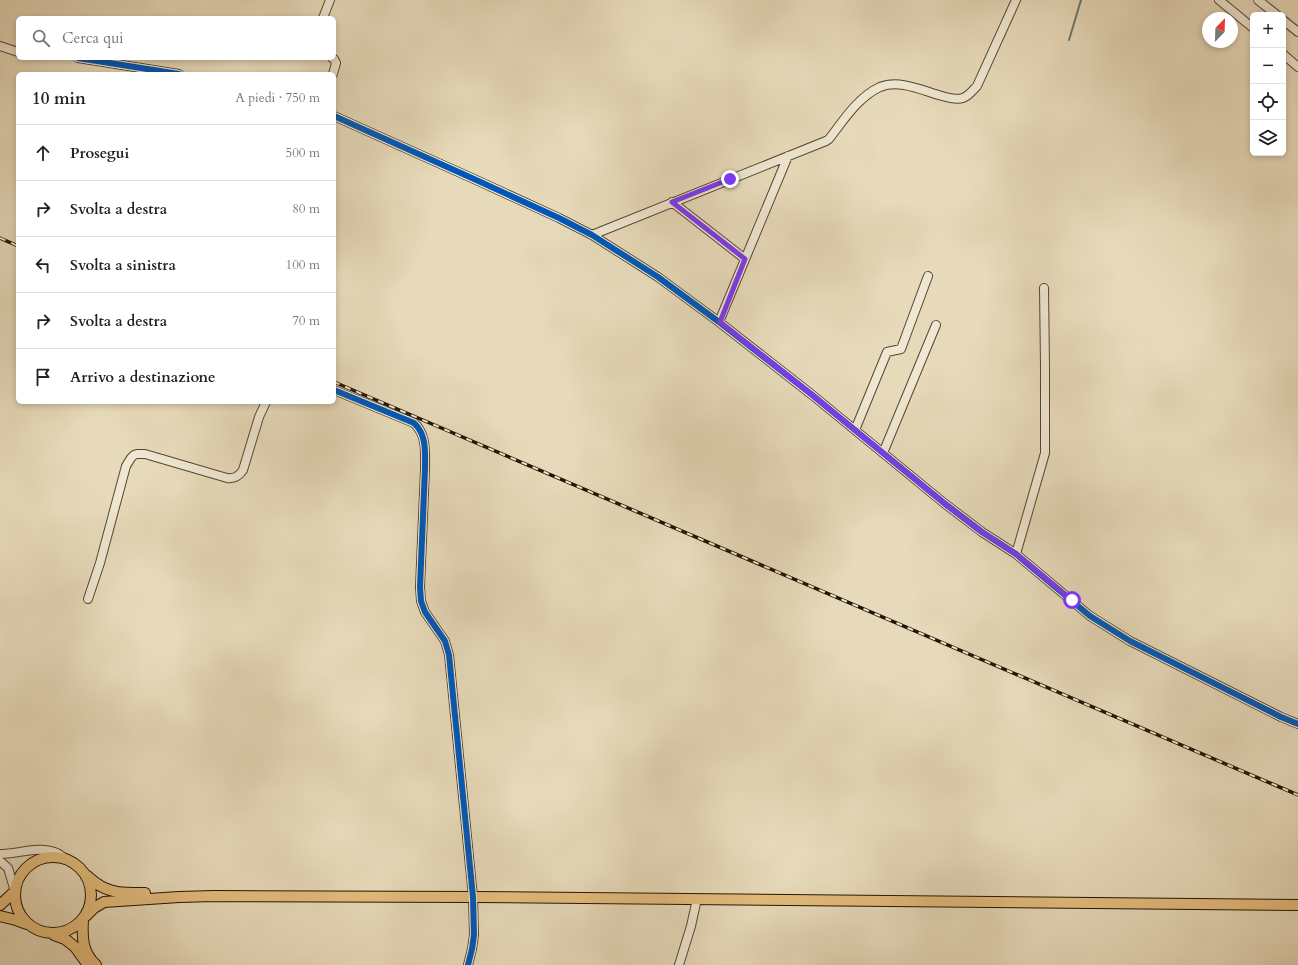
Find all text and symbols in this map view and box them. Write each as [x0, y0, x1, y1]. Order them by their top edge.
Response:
north arrow [1202, 12, 1238, 48]
map controls [1250, 12, 1286, 156]
button: + [1250, 12, 1286, 48]
search box [16, 16, 336, 60]
icon: search [30, 27, 52, 49]
text: Cerca qui [62, 28, 124, 48]
button: − [1250, 48, 1286, 84]
button: locate [1250, 84, 1286, 120]
text: 10 min [32, 87, 86, 110]
text: A piedi · 750 m [235, 89, 320, 107]
button: layers [1250, 120, 1286, 156]
icon: ahead [32, 142, 54, 164]
text: Prosegui [70, 143, 129, 163]
text: 500 m [286, 144, 320, 162]
route end [721, 170, 739, 188]
icon: right [32, 198, 54, 220]
text: Svolta a destra [70, 199, 167, 219]
text: 80 m [292, 200, 320, 218]
icon: left [32, 254, 54, 276]
text: Svolta a sinistra [70, 255, 176, 275]
text: 100 m [286, 256, 320, 274]
icon: right [32, 310, 54, 332]
text: Svolta a destra [70, 311, 167, 331]
text: 70 m [292, 312, 320, 330]
icon: arrive [32, 366, 54, 388]
text: Arrivo a destinazione [70, 367, 216, 387]
route start [1063, 591, 1081, 609]

